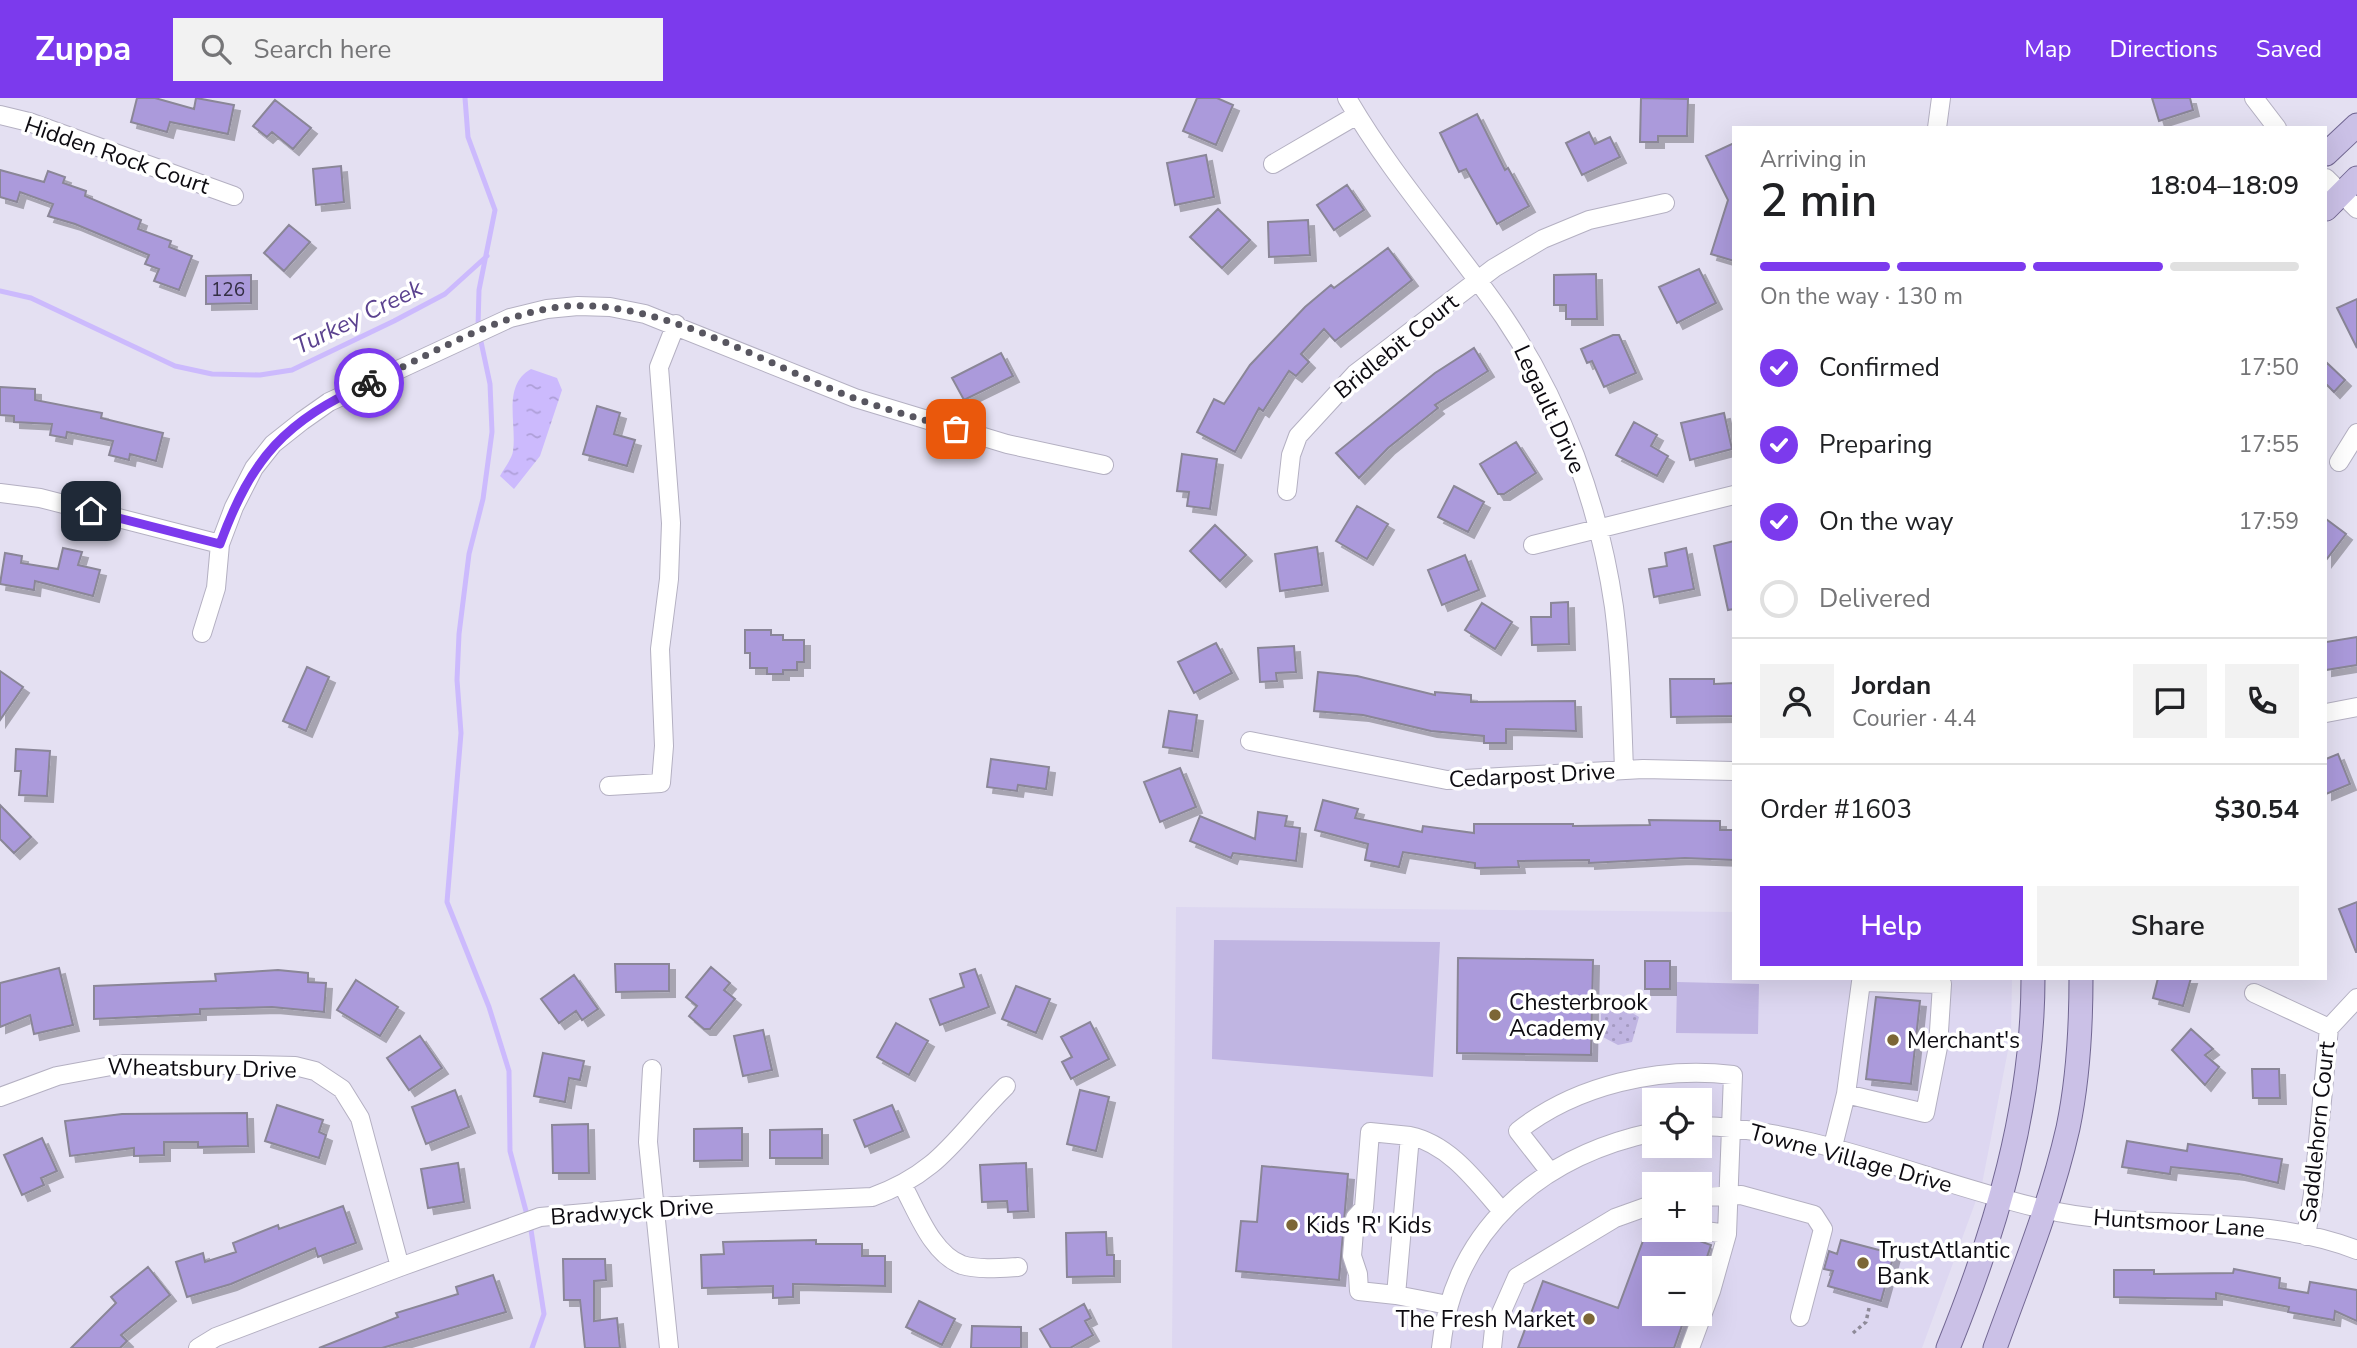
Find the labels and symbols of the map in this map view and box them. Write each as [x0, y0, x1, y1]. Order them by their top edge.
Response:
street label: Hidden Rock Court [20, 109, 215, 202]
water label: Turkey Creek [288, 272, 429, 362]
house number: 126 [211, 277, 245, 303]
street label: Bridlebit Court [1328, 286, 1466, 406]
street label: Legault Drive [1506, 340, 1593, 478]
courier [334, 348, 404, 418]
pin [926, 399, 986, 459]
pin [61, 481, 121, 541]
street label: Cedarpost Drive [1448, 756, 1616, 795]
place label: Chesterbrook Academy [1509, 987, 1648, 1044]
marker: Chesterbrook Academy [1487, 1007, 1503, 1023]
place label: Merchant's [1907, 1025, 2020, 1056]
marker: Merchant's [1885, 1032, 1901, 1048]
street label: Saddlehorn Court [2293, 1039, 2343, 1224]
street label: Wheatsbury Drive [107, 1051, 297, 1086]
street label: Towne Village Drive [1746, 1117, 1956, 1200]
street label: Bradwyck Drive [549, 1190, 715, 1233]
street label: Huntsmoor Lane [2092, 1202, 2266, 1245]
place label: Kids 'R' Kids [1306, 1210, 1432, 1241]
marker: Kids 'R' Kids [1284, 1217, 1300, 1233]
place label: TrustAtlantic Bank [1877, 1235, 2010, 1292]
marker: TrustAtlantic Bank [1855, 1255, 1871, 1271]
place label: The Fresh Market [1396, 1304, 1576, 1335]
marker: The Fresh Market [1581, 1311, 1597, 1327]

